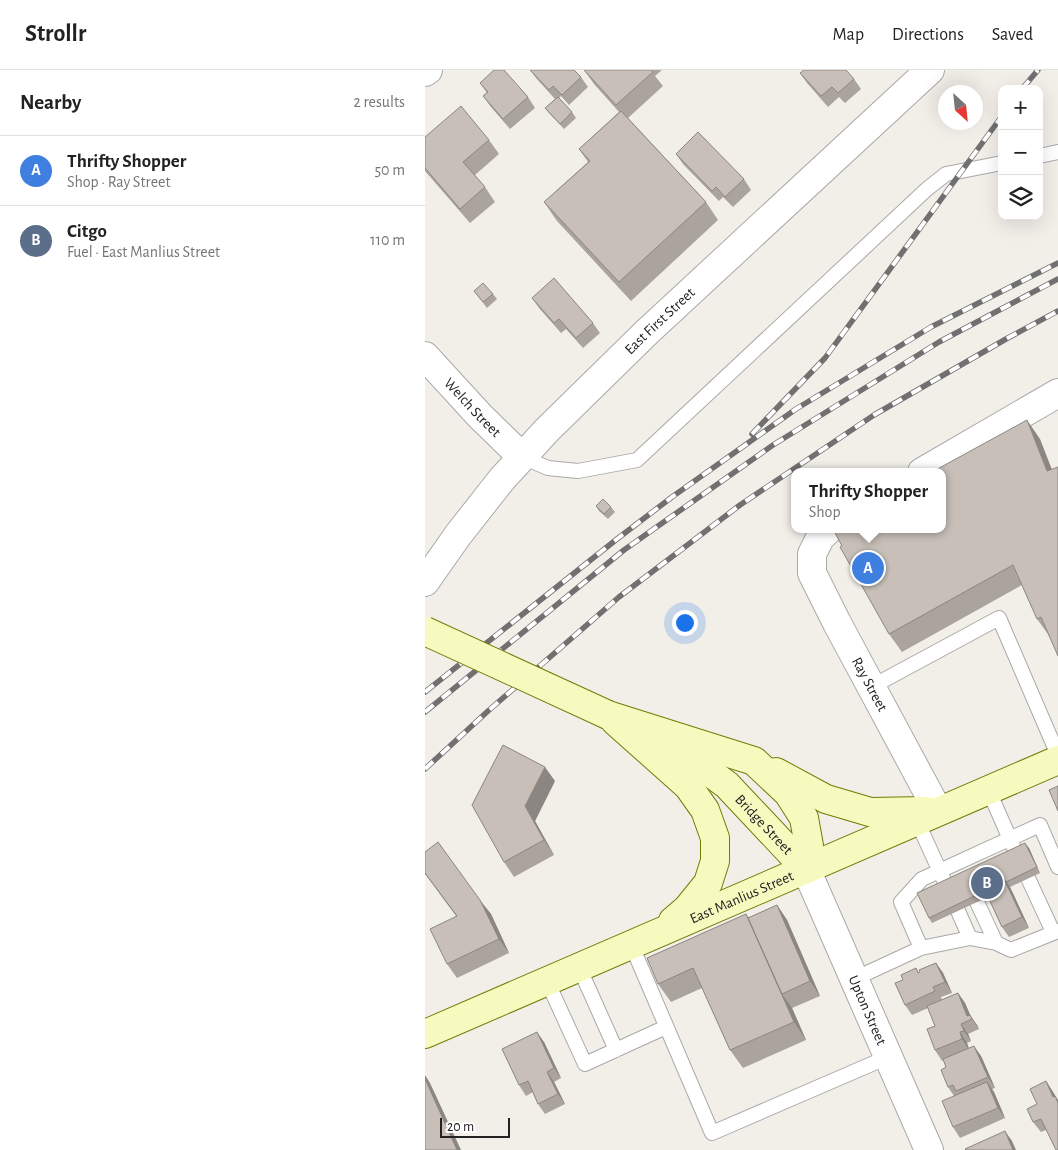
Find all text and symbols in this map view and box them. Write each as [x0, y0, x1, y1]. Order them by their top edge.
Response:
text: Strollr [25, 22, 86, 46]
text: Map [833, 26, 864, 44]
text: Directions [892, 26, 964, 44]
text: Saved [992, 26, 1033, 44]
north arrow [938, 85, 983, 130]
map controls [998, 85, 1043, 220]
button: + [998, 85, 1043, 130]
text: Nearby [20, 92, 81, 113]
text: 2 results [353, 94, 405, 110]
button: − [998, 130, 1043, 175]
text: Thrifty Shopper [67, 152, 186, 171]
text: A [31, 162, 41, 178]
text: 50 m [374, 162, 405, 178]
text: Shop · Ray Street [67, 174, 171, 190]
button: layers [998, 175, 1043, 220]
text: Citgo [67, 222, 107, 241]
text: B [31, 232, 41, 248]
text: 110 m [370, 232, 405, 248]
text: Fuel · East Manlius Street [67, 244, 220, 260]
street label: East First Street [622, 284, 698, 357]
street label: Welch Street [441, 375, 504, 440]
popup [791, 468, 946, 533]
text: Thrifty Shopper [809, 482, 928, 501]
text: Shop [809, 504, 841, 520]
pin: A [852, 549, 884, 587]
your location [672, 610, 698, 636]
street label: Ray Street [849, 655, 891, 714]
street label: Bridge Street [732, 791, 796, 857]
pin: B [971, 864, 1003, 902]
street label: East Manlius Street [688, 868, 796, 926]
street label: Upton Street [846, 973, 890, 1047]
scale bar [440, 1115, 510, 1138]
text: 20 m [447, 1120, 474, 1134]

